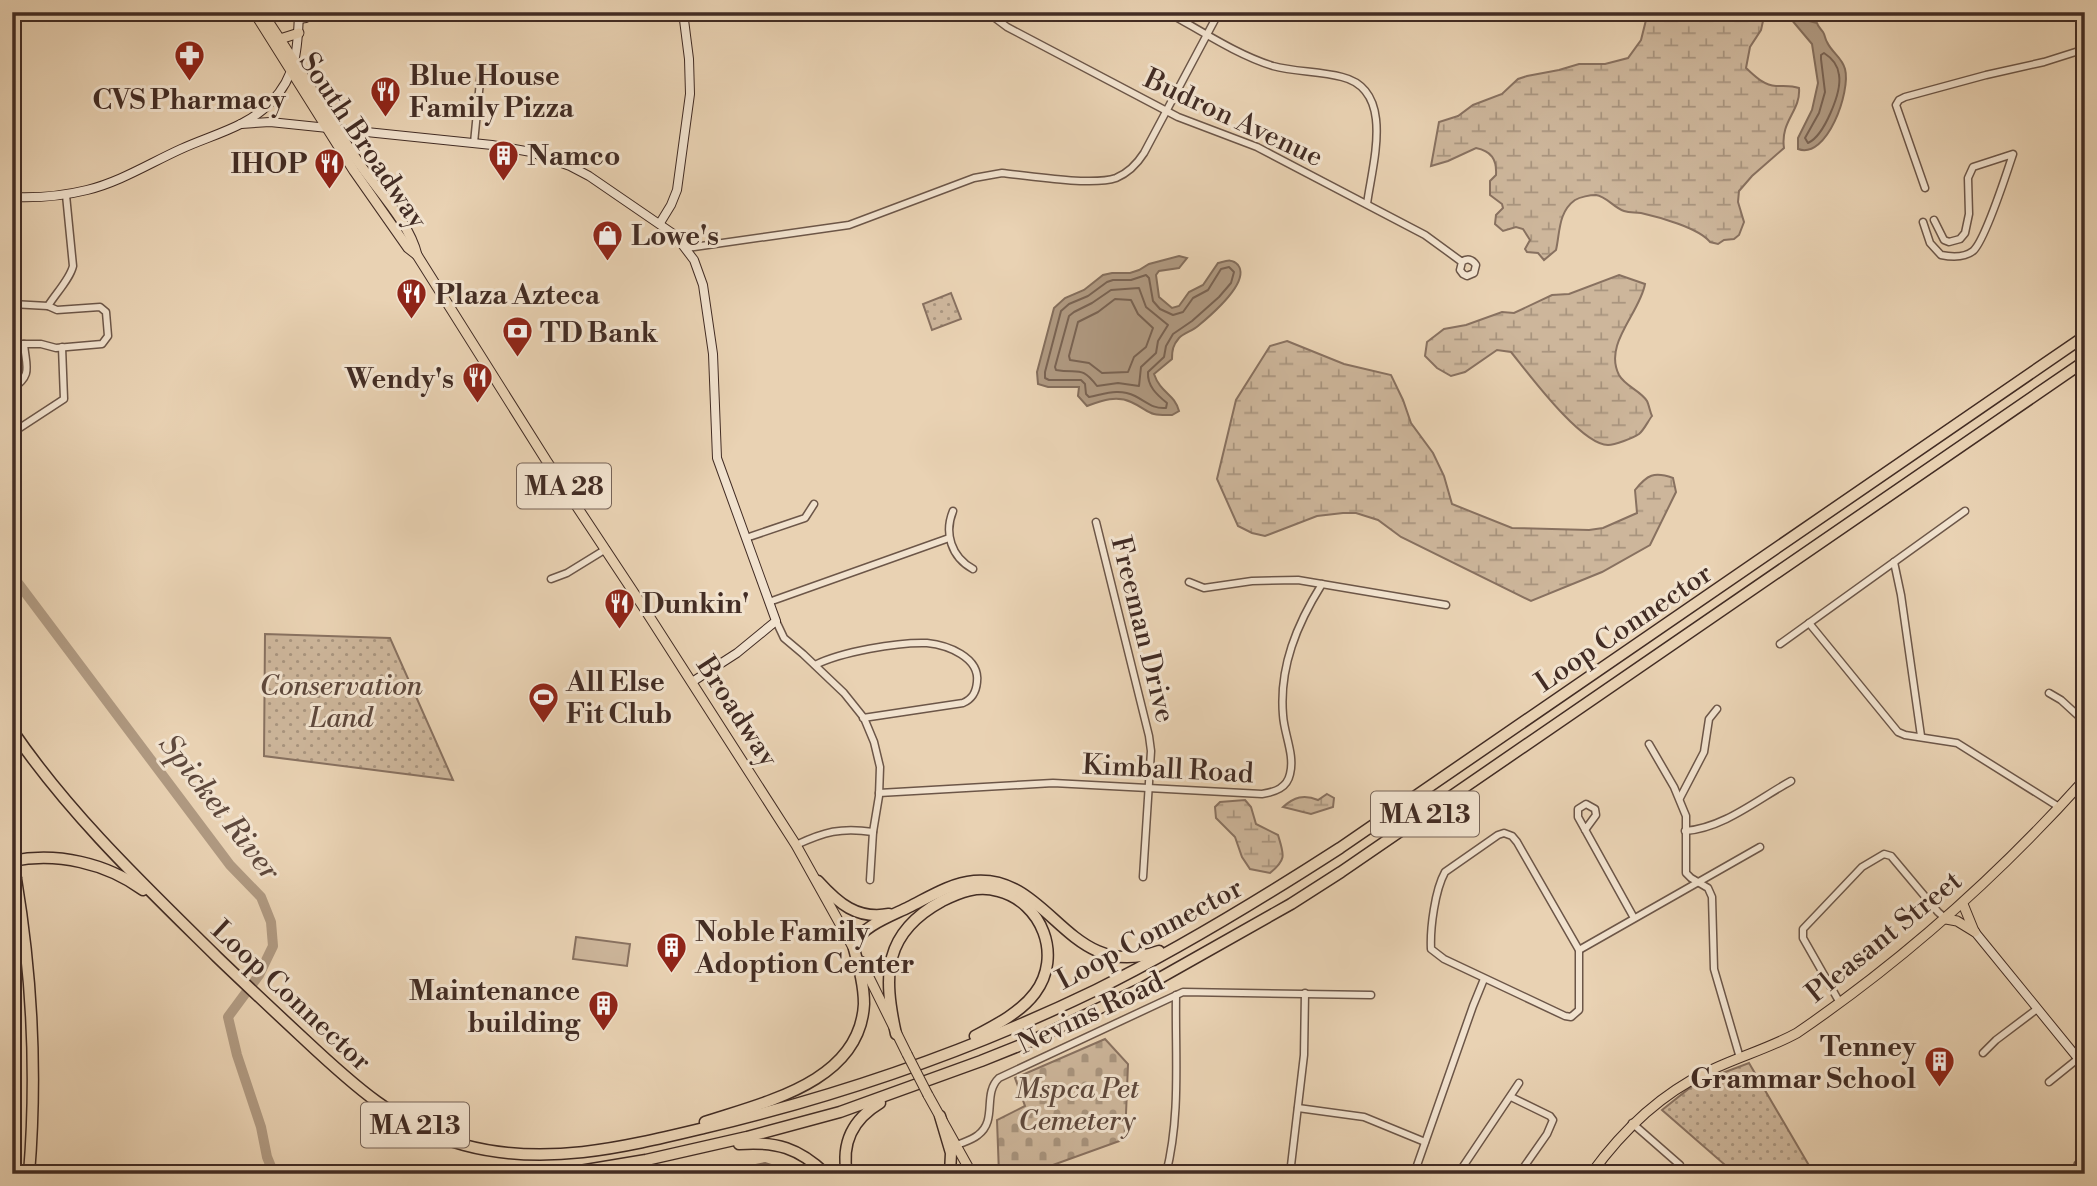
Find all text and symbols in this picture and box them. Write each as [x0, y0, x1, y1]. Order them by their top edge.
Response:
pharmacy icon: CVS Pharmacy [172, 38, 206, 82]
street label: South Broadway [291, 46, 435, 236]
place label: Blue House Family Pizza [409, 59, 575, 126]
street label: Budron Avenue [1137, 61, 1329, 175]
restaurant icon: Blue House Family Pizza [369, 74, 403, 118]
place label: CVS Pharmacy [92, 83, 287, 118]
building icon: Namco [487, 138, 521, 182]
place label: Namco [527, 139, 620, 174]
restaurant icon: IHOP [313, 146, 347, 190]
place label: IHOP [230, 147, 307, 182]
shop icon: Lowe's [591, 218, 625, 262]
place label: Lowe's [631, 219, 719, 254]
restaurant icon: Plaza Azteca [395, 277, 429, 321]
place label: Plaza Azteca [435, 278, 601, 313]
bank icon: TD Bank [500, 315, 534, 359]
place label: TD Bank [540, 316, 658, 351]
restaurant icon: Wendy's [460, 361, 494, 405]
place label: Wendy's [344, 362, 454, 397]
road number: MA 28 [517, 464, 611, 508]
street label: Freeman Drive [1102, 533, 1183, 726]
street label: Loop Connector [1529, 556, 1719, 700]
restaurant icon: Dunkin' [602, 586, 636, 630]
place label: Dunkin' [642, 587, 749, 622]
street label: Broadway [688, 649, 786, 774]
place label: All Else Fit Club [565, 665, 672, 732]
park label: Conservation Land [260, 669, 423, 736]
sports icon: All Else Fit Club [526, 680, 560, 724]
water label: Spicket River [150, 727, 289, 889]
street label: Kimball Road [1081, 748, 1255, 791]
road number: MA 213 [1371, 792, 1479, 836]
street label: Pleasant Street [1799, 864, 1969, 1011]
street label: Loop Connector [1051, 871, 1249, 998]
street label: Loop Connector [204, 913, 378, 1079]
place label: Noble Family Adoption Center [694, 915, 915, 982]
building icon: Noble Family Adoption Center [655, 930, 689, 974]
street label: Nevins Road [1012, 964, 1169, 1062]
place label: Maintenance building [409, 974, 581, 1041]
building icon: Maintenance building [586, 989, 620, 1033]
place label: Tenney Grammar School [1690, 1030, 1917, 1097]
building icon: Tenney Grammar School [1922, 1045, 1956, 1089]
park label: Mspca Pet Cemetery [1015, 1072, 1140, 1139]
road number: MA 213 [361, 1102, 469, 1148]

